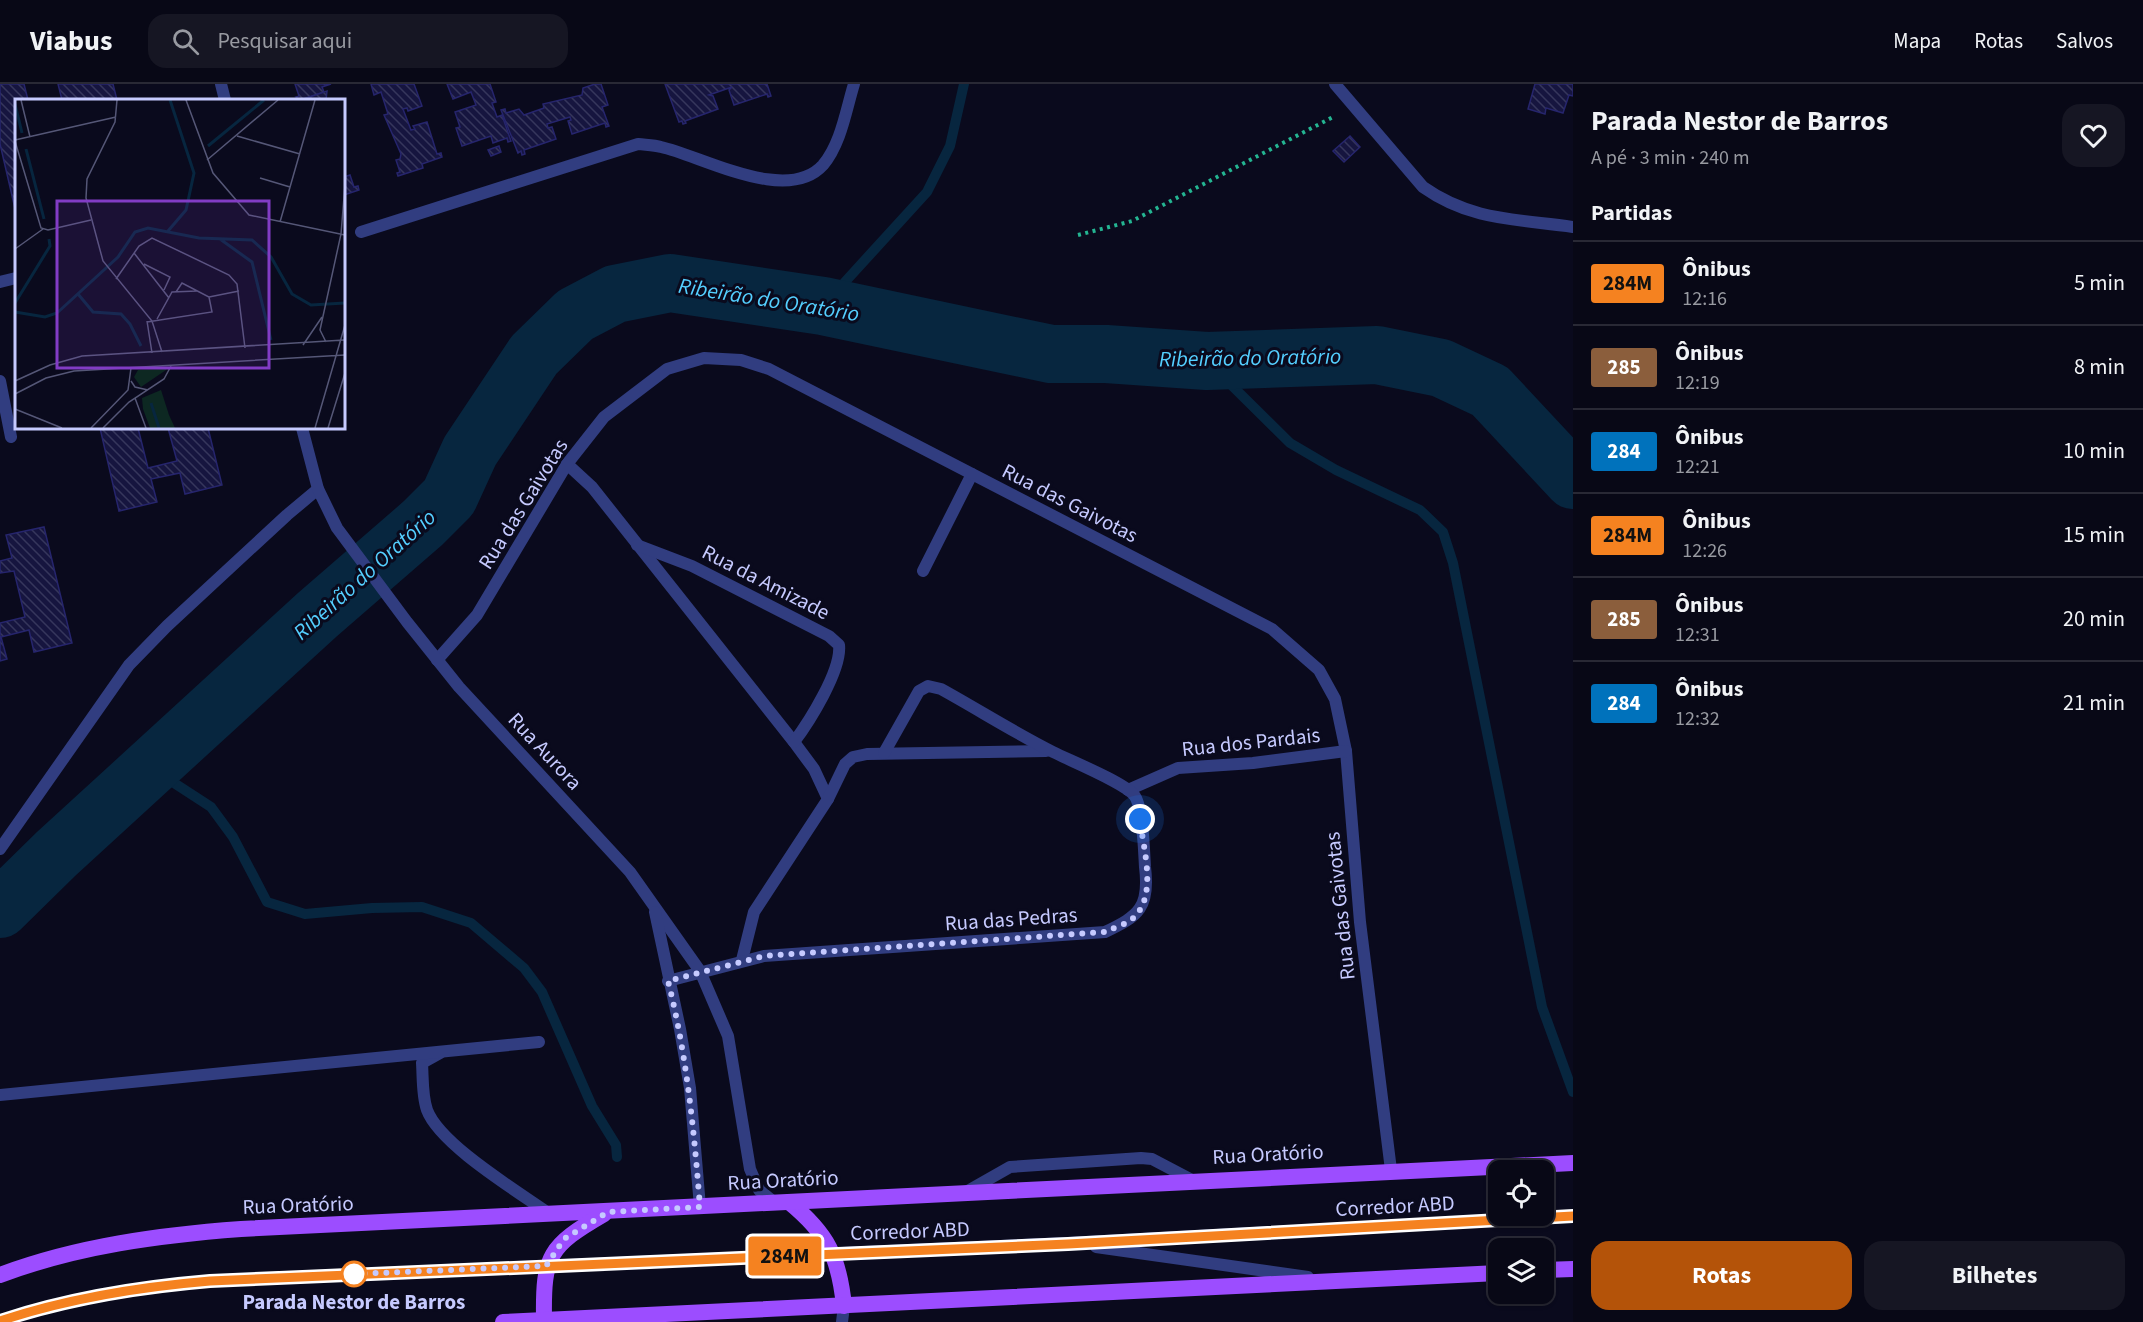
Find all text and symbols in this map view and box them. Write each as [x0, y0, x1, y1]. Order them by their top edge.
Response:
search box [148, 14, 568, 68]
text: Viabus [30, 21, 112, 61]
icon: search [169, 25, 202, 58]
text: Pesquisar aqui [217, 25, 352, 57]
text: Mapa [1893, 26, 1941, 56]
text: Rotas [1974, 26, 2023, 56]
text: Salvos [2056, 26, 2113, 56]
inset map [15, 99, 345, 429]
text: Parada Nestor de Barros [1591, 101, 1888, 141]
button: heart [2062, 104, 2125, 167]
text: A pé · 3 min · 240 m [1591, 144, 1750, 172]
text: Partidas [1591, 197, 1672, 229]
text: Ônibus [1682, 253, 1751, 285]
text: 5 min [2074, 267, 2125, 299]
text: 284M [1603, 268, 1652, 298]
water label: Ribeirão do Oratório [676, 270, 861, 330]
text: 12:16 [1682, 285, 1727, 313]
text: Ônibus [1675, 337, 1744, 369]
water label: Ribeirão do Oratório [1158, 340, 1342, 376]
text: 8 min [2074, 351, 2125, 383]
text: 285 [1607, 352, 1641, 382]
text: 12:19 [1675, 369, 1720, 397]
text: Ônibus [1675, 421, 1744, 453]
street label: Rua das Gaivotas [471, 433, 575, 575]
text: 10 min [2063, 435, 2125, 467]
text: 284 [1607, 436, 1641, 466]
text: 12:21 [1675, 453, 1720, 481]
street label: Rua das Gaivotas [997, 456, 1143, 550]
water label: Ribeirão do Oratório [286, 502, 443, 648]
text: Ônibus [1682, 505, 1751, 537]
text: 15 min [2063, 519, 2125, 551]
text: 284M [1603, 520, 1652, 550]
street label: Rua da Amizade [697, 537, 835, 627]
text: 12:26 [1682, 537, 1727, 565]
text: Ônibus [1675, 589, 1744, 621]
text: 20 min [2063, 603, 2125, 635]
text: 285 [1607, 604, 1641, 634]
text: 12:31 [1675, 621, 1720, 649]
text: Ônibus [1675, 673, 1744, 705]
text: 21 min [2063, 687, 2125, 719]
text: 284 [1607, 688, 1641, 718]
street label: Rua Aurora [501, 705, 589, 797]
text: 12:32 [1675, 705, 1720, 733]
street label: Rua dos Pardais [1180, 720, 1322, 764]
your location [1125, 804, 1155, 834]
street label: Rua das Gaivotas [1317, 830, 1363, 982]
street label: Rua das Pedras [944, 899, 1079, 939]
street label: Rua Oratório [1212, 1136, 1324, 1172]
map controls [1488, 1160, 1554, 1304]
button: locate [1488, 1160, 1554, 1226]
street label: Rua Oratório [727, 1162, 839, 1198]
street label: Rua Oratório [242, 1188, 354, 1222]
street label: Corredor ABD [1335, 1188, 1455, 1224]
street label: Corredor ABD [850, 1214, 970, 1248]
line badge: 284M [743, 1236, 827, 1276]
button: layers [1488, 1238, 1554, 1304]
text: 284M [760, 1241, 810, 1271]
button: Rotas [1591, 1241, 1852, 1310]
button: Bilhetes [1864, 1241, 2125, 1310]
marker: Parada Nestor de Barros [341, 1261, 367, 1287]
place label: Parada Nestor de Barros [243, 1287, 465, 1317]

